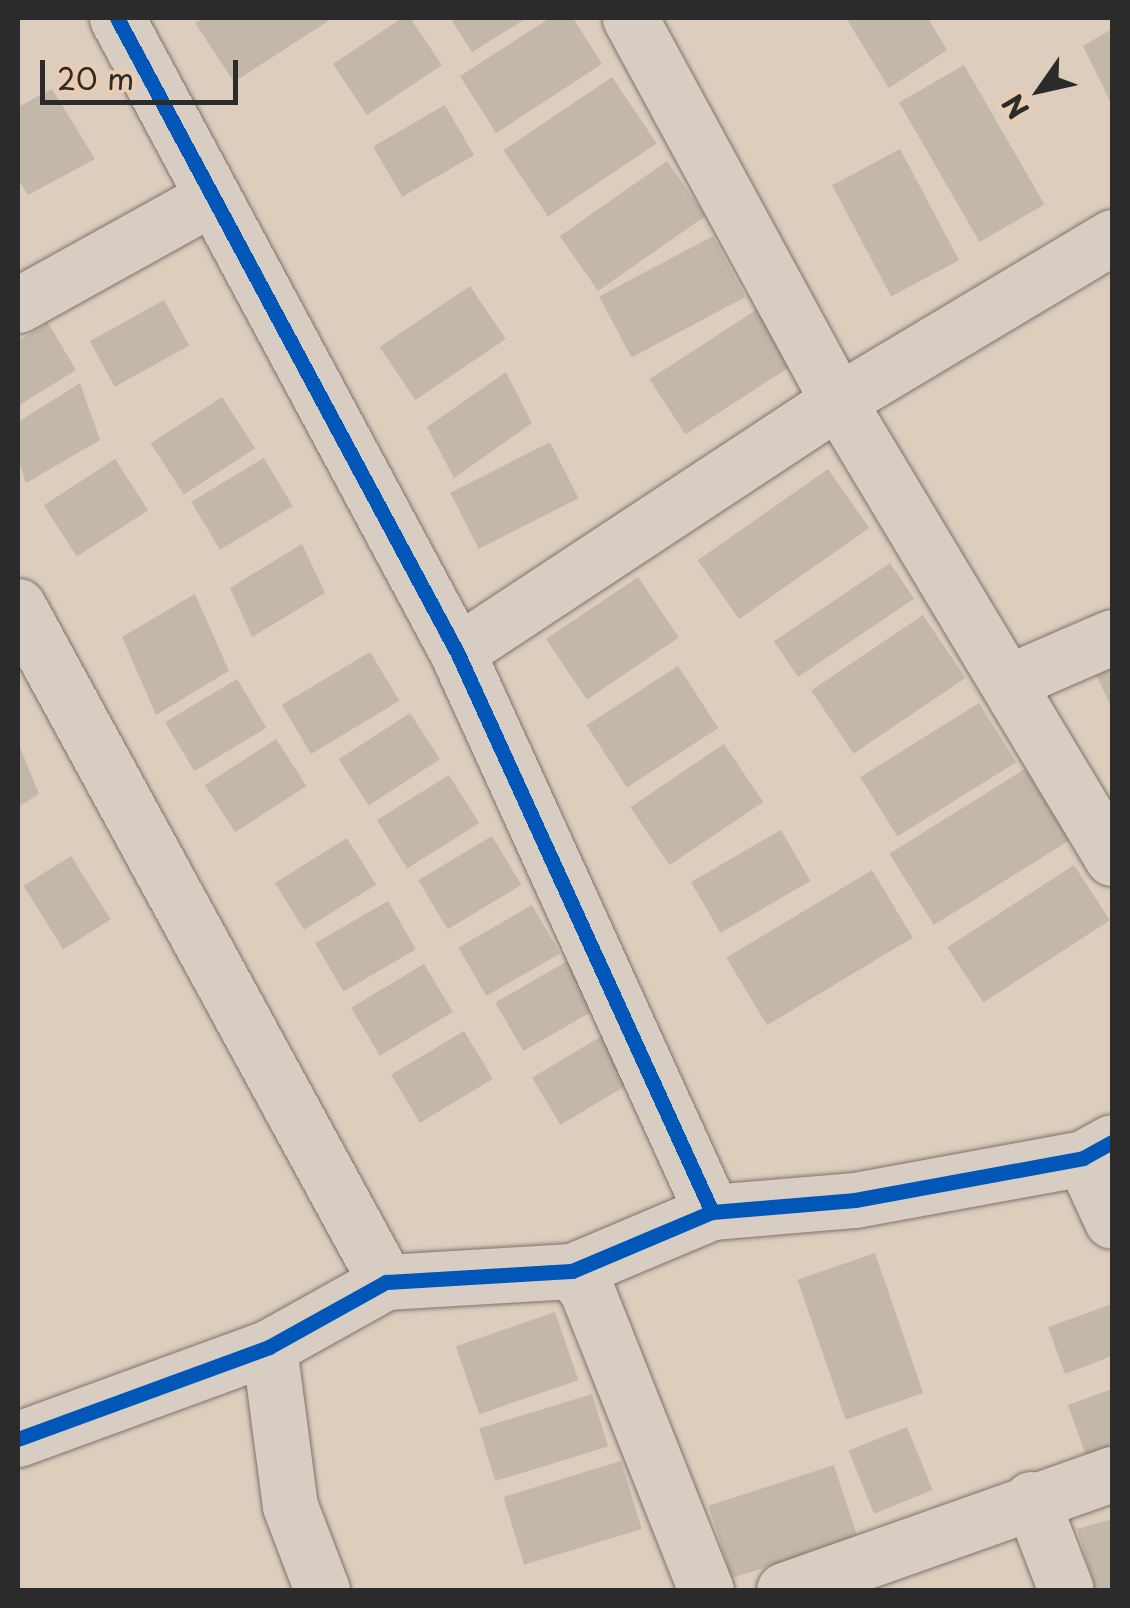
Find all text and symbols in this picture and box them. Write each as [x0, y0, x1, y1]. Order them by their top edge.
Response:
scale bar [45, 40, 242, 102]
north arrow [990, 40, 1090, 140]
text: 20 m [57, 55, 134, 100]
text: N [991, 86, 1039, 128]

